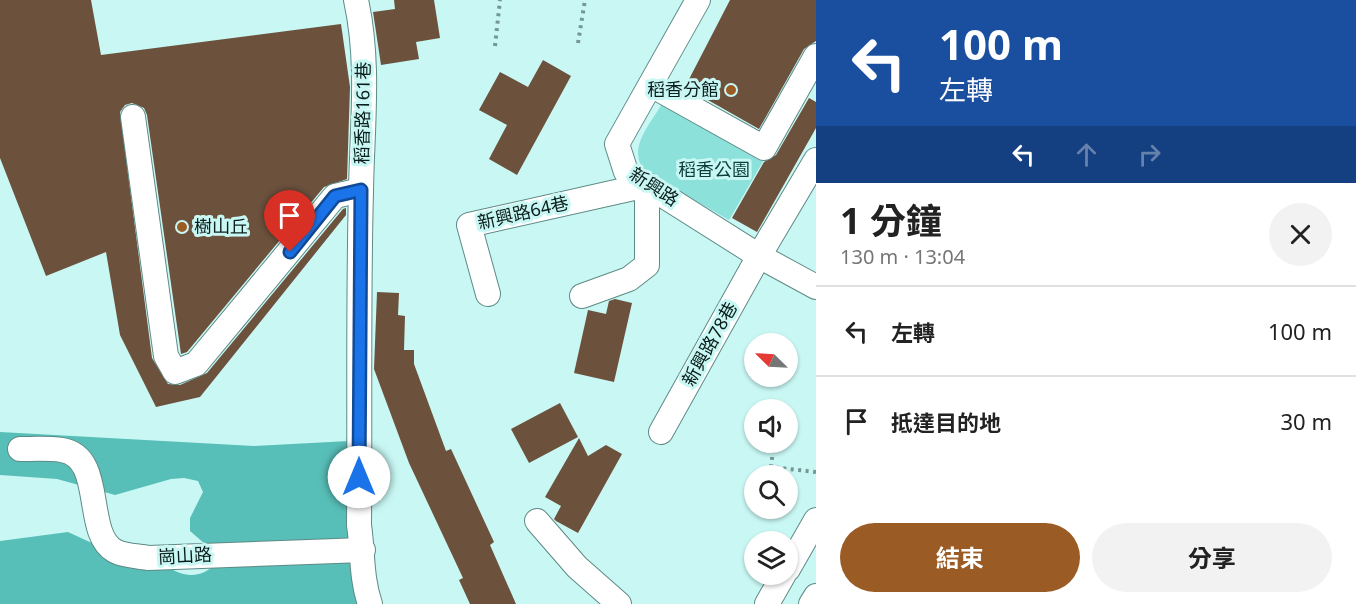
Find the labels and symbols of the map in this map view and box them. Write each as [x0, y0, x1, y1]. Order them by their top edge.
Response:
street label: 稻香路161巷 [349, 61, 375, 165]
place label: 稻香分館 [647, 77, 719, 101]
marker: 稻香分館 [724, 83, 738, 97]
park label: 稻香公園 [678, 157, 750, 181]
street label: 新興路 [625, 161, 684, 211]
pin [264, 190, 315, 252]
street label: 新興路64巷 [475, 190, 571, 234]
place label: 樹山丘 [194, 214, 248, 238]
marker: 樹山丘 [175, 220, 189, 234]
street label: 新興路78巷 [676, 297, 742, 390]
north arrow [744, 333, 798, 387]
position arrow [327, 445, 391, 509]
street label: 崗山路 [157, 542, 213, 568]

